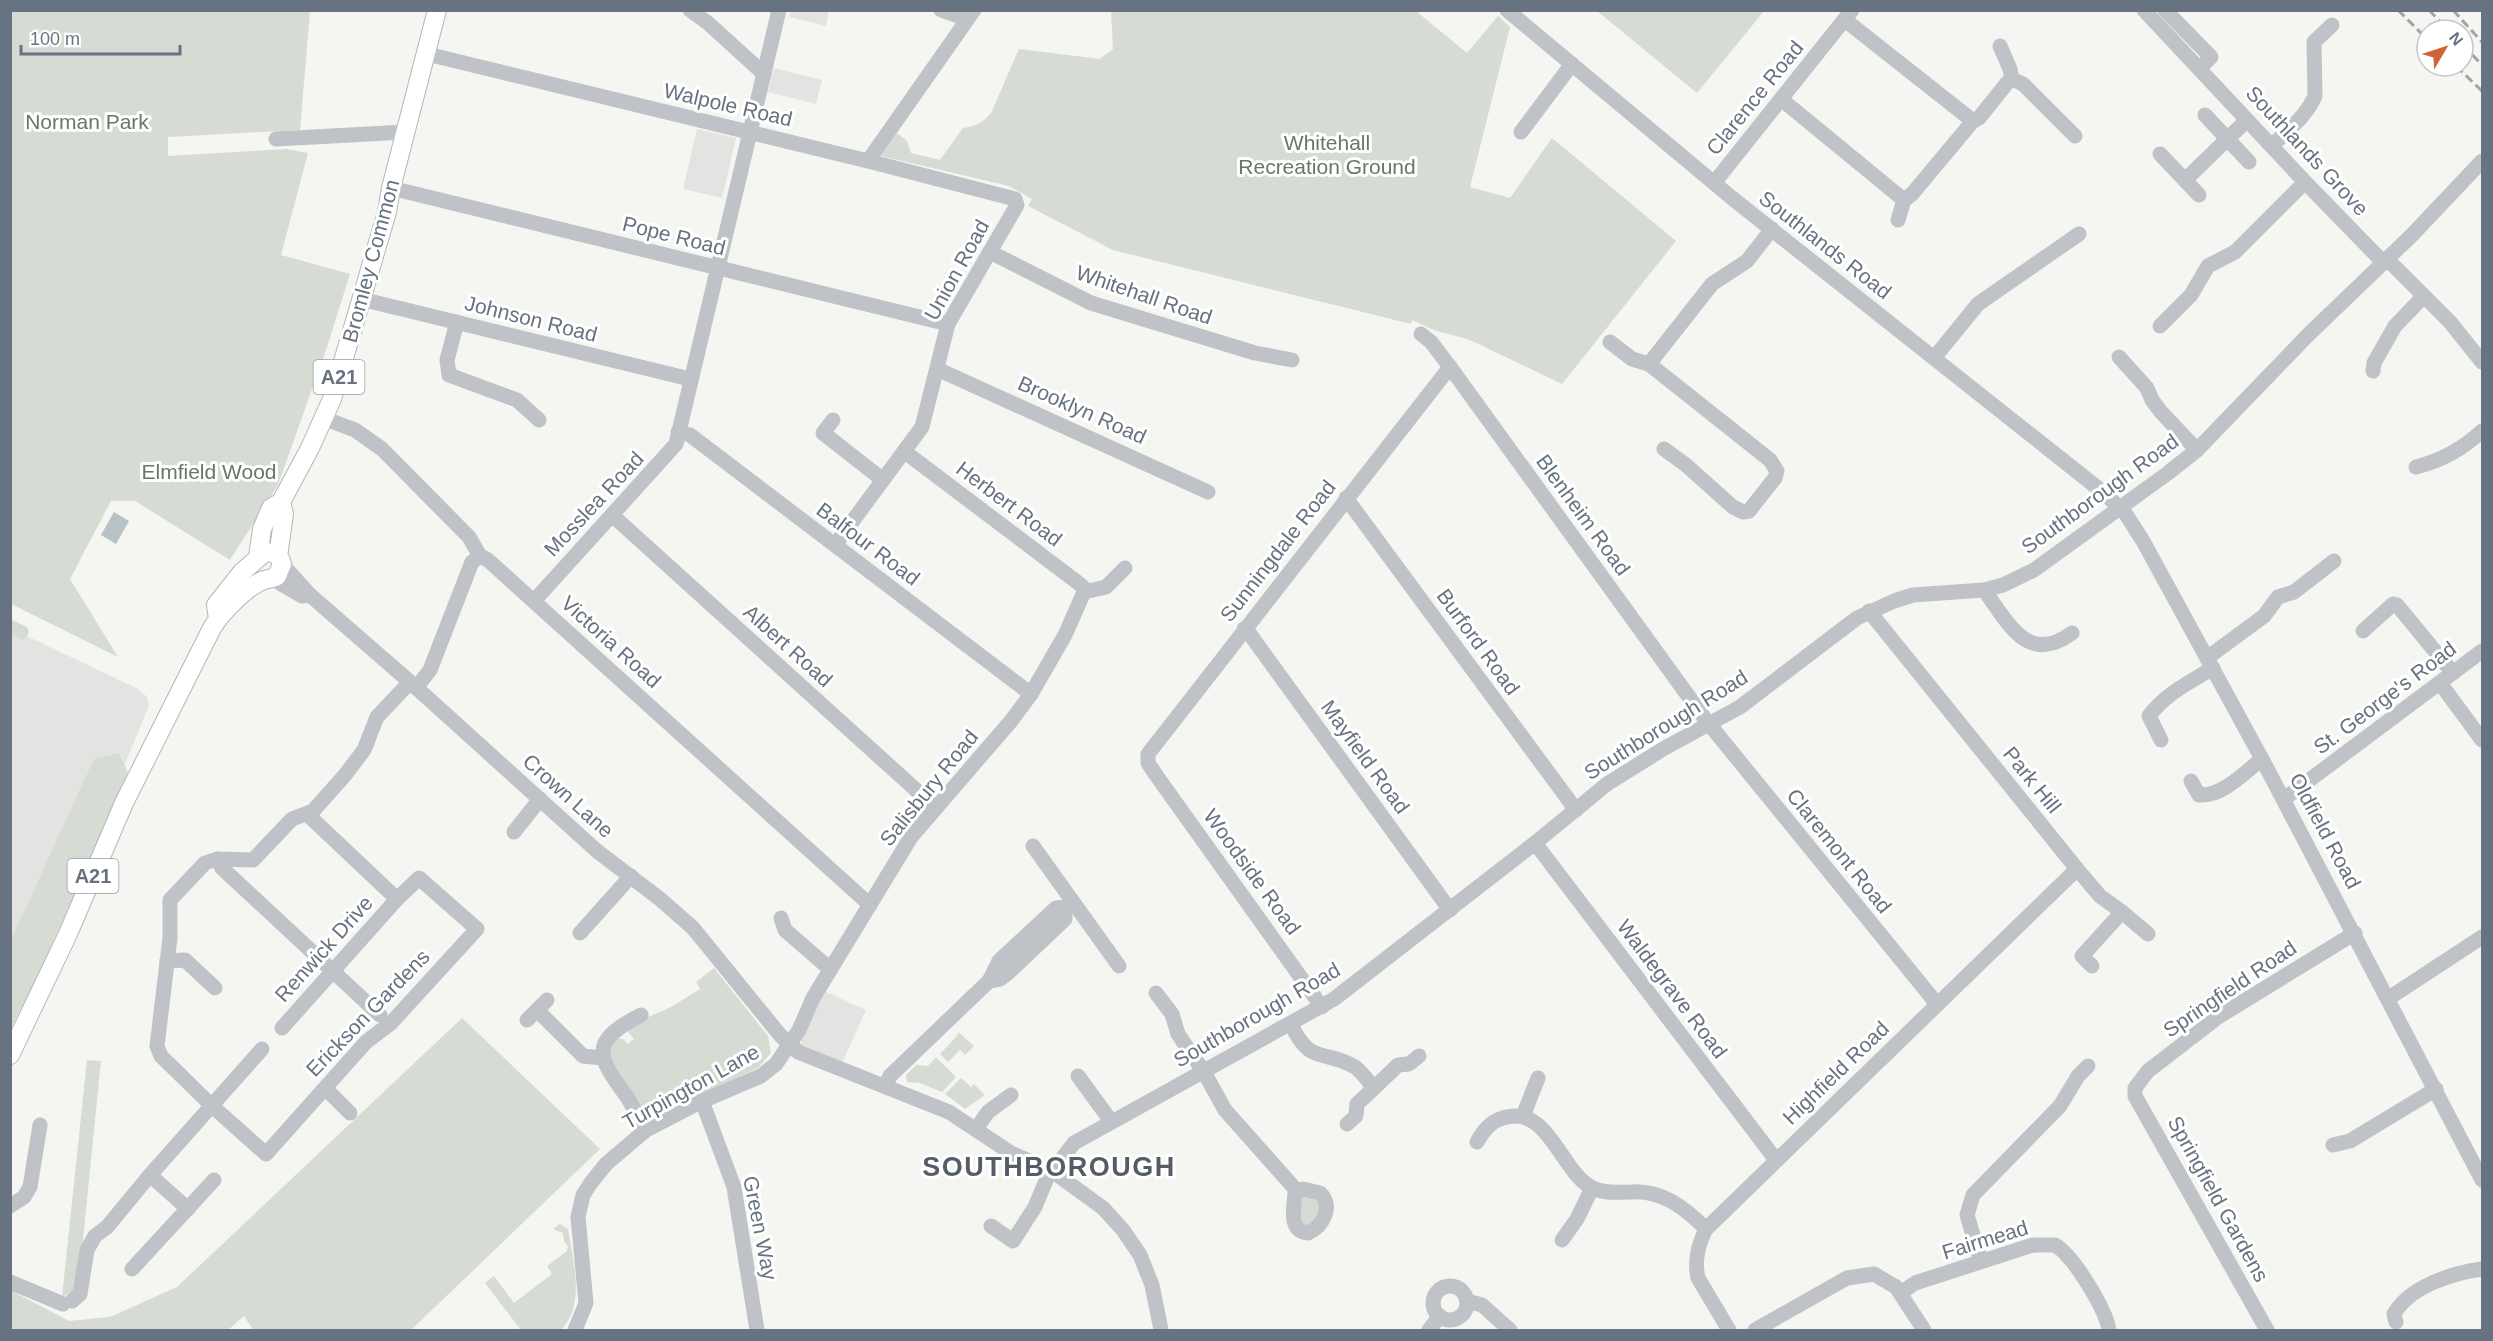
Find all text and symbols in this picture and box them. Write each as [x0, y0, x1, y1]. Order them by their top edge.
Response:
scale bar [21, 18, 180, 56]
north arrow [2415, 18, 2475, 78]
text: 100 m [30, 29, 80, 49]
text: N [2446, 29, 2467, 49]
street label: Clarence Road [1702, 36, 1808, 159]
street label: Walpole Road [662, 79, 795, 130]
street label: Southlands Grove [2242, 81, 2373, 220]
park label: Norman Park [25, 110, 149, 133]
park label: Whitehall Recreation Ground [1238, 131, 1416, 178]
street label: Bromley Common [338, 177, 403, 345]
street label: Southlands Road [1755, 186, 1896, 303]
street label: Pope Road [620, 212, 728, 259]
street label: Union Road [920, 216, 994, 324]
street label: Whitehall Road [1073, 260, 1215, 329]
street label: Johnson Road [463, 291, 600, 346]
road number: A21 [314, 360, 364, 394]
street label: Brooklyn Road [1015, 371, 1150, 448]
street label: Southborough Road [2017, 429, 2183, 558]
street label: Mosslea Road [539, 447, 648, 561]
street label: Blenheim Road [1532, 450, 1635, 580]
street label: Herbert Road [952, 456, 1067, 551]
park label: Elmfield Wood [141, 460, 277, 483]
street label: Sunningdale Road [1215, 476, 1340, 626]
street label: Balfour Road [812, 498, 924, 590]
street label: Burford Road [1432, 584, 1524, 699]
street label: Victoria Road [557, 591, 666, 692]
street label: Albert Road [739, 600, 837, 691]
street label: St. George's Road [2309, 637, 2460, 759]
street label: Southborough Road [1580, 665, 1752, 784]
street label: Mayfield Road [1317, 696, 1414, 818]
street label: Salisbury Road [875, 725, 982, 850]
street label: Park Hill [1999, 742, 2066, 817]
street label: Crown Lane [519, 749, 618, 842]
street label: Oldfield Road [2285, 769, 2365, 892]
street label: Claremont Road [1782, 784, 1896, 917]
street label: Woodside Road [1199, 805, 1306, 939]
road number: A21 [68, 859, 118, 893]
street label: Renwick Drive [270, 891, 377, 1006]
street label: Waldegrave Road [1613, 915, 1732, 1062]
street label: Springfield Road [2159, 936, 2301, 1042]
street label: Erickson Gardens [301, 945, 434, 1081]
street label: Southborough Road [1170, 958, 1344, 1072]
street label: Highfield Road [1778, 1017, 1893, 1129]
street label: Turpington Lane [619, 1040, 763, 1134]
street label: Springfield Gardens [2163, 1112, 2273, 1286]
district label: SOUTHBOROUGH [922, 1152, 1176, 1182]
street label: Green Way [739, 1174, 782, 1282]
street label: Fairmead [1939, 1216, 2031, 1263]

